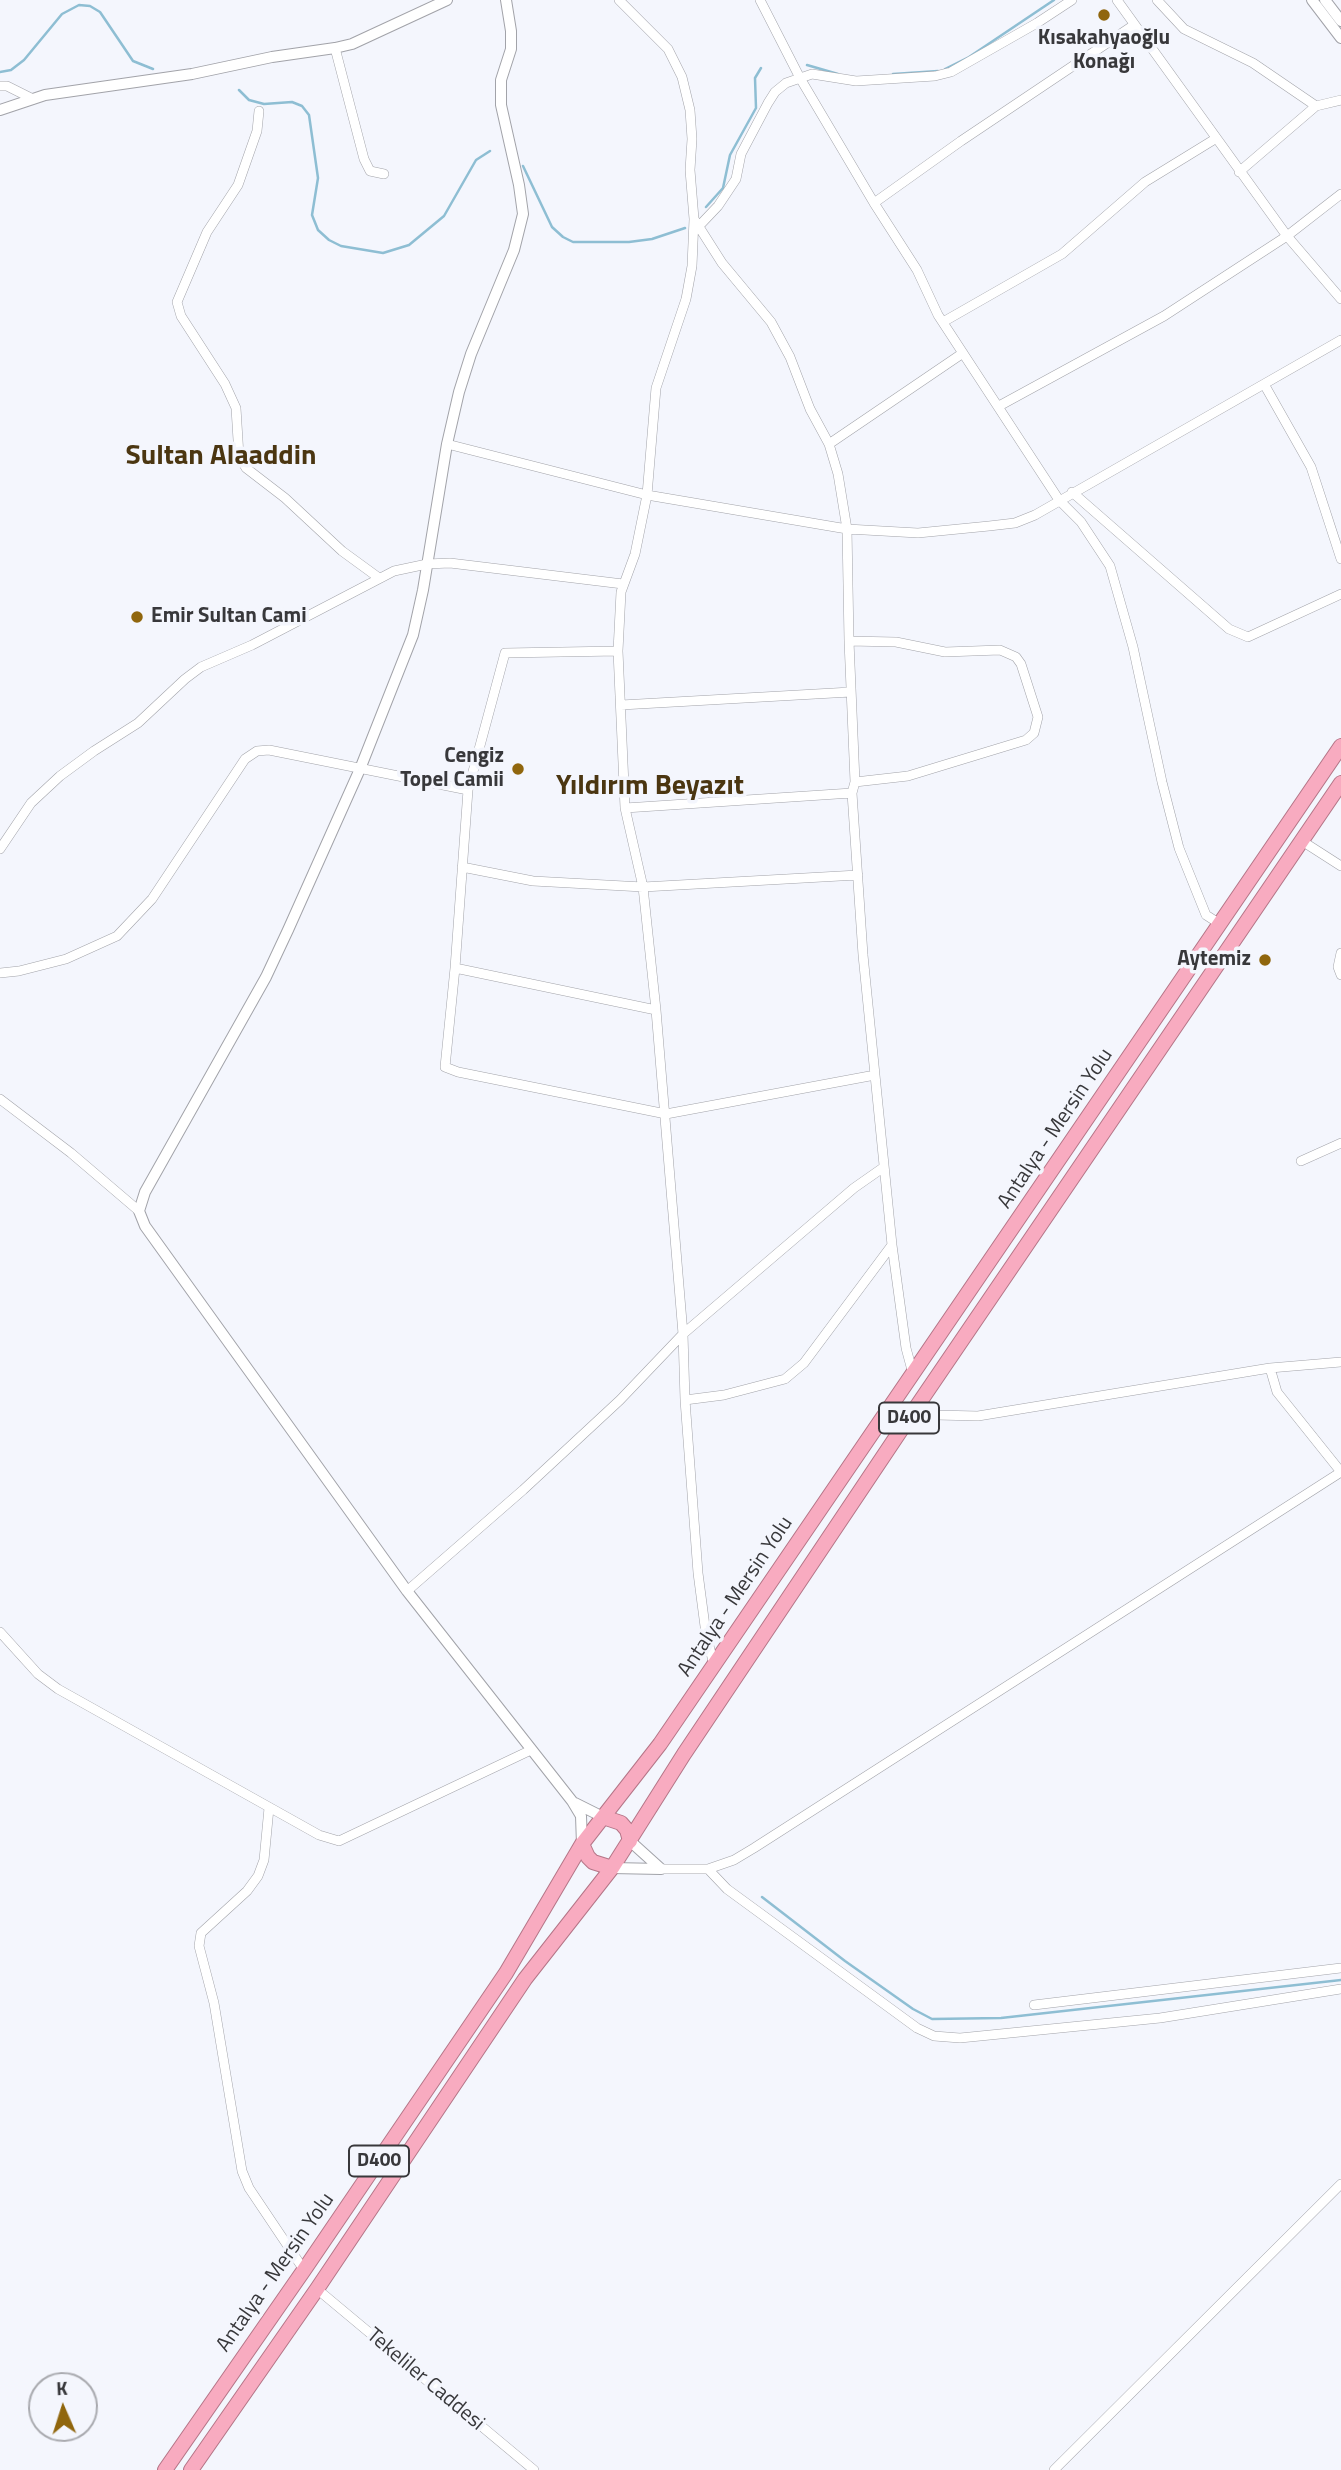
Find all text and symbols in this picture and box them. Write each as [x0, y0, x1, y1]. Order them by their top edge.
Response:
marker: Kısakahyaoğlu Konağı [1096, 7, 1112, 23]
place label: Kısakahyaoğlu Konağı [1038, 26, 1170, 76]
district label: Sultan Alaaddin [126, 440, 316, 474]
place label: Emir Sultan Cami [151, 604, 307, 630]
marker: Emir Sultan Cami [129, 609, 145, 625]
place label: Cengiz Topel Camii [400, 744, 504, 794]
marker: Cengiz Topel Camii [510, 761, 526, 777]
district label: Yıldırım Beyazıt [556, 770, 744, 804]
place label: Aytemiz [1177, 947, 1251, 973]
marker: Aytemiz [1257, 952, 1273, 968]
street label: Antalya - Mersin Yolu [993, 1044, 1119, 1214]
road number: D400 [879, 1402, 939, 1434]
street label: Antalya - Mersin Yolu [673, 1512, 799, 1682]
road number: D400 [349, 2146, 409, 2176]
street label: Antalya - Mersin Yolu [212, 2189, 340, 2357]
street label: Tekeliler Caddesi [361, 2323, 489, 2437]
north arrow [28, 2372, 98, 2442]
text: K [56, 2373, 68, 2402]

